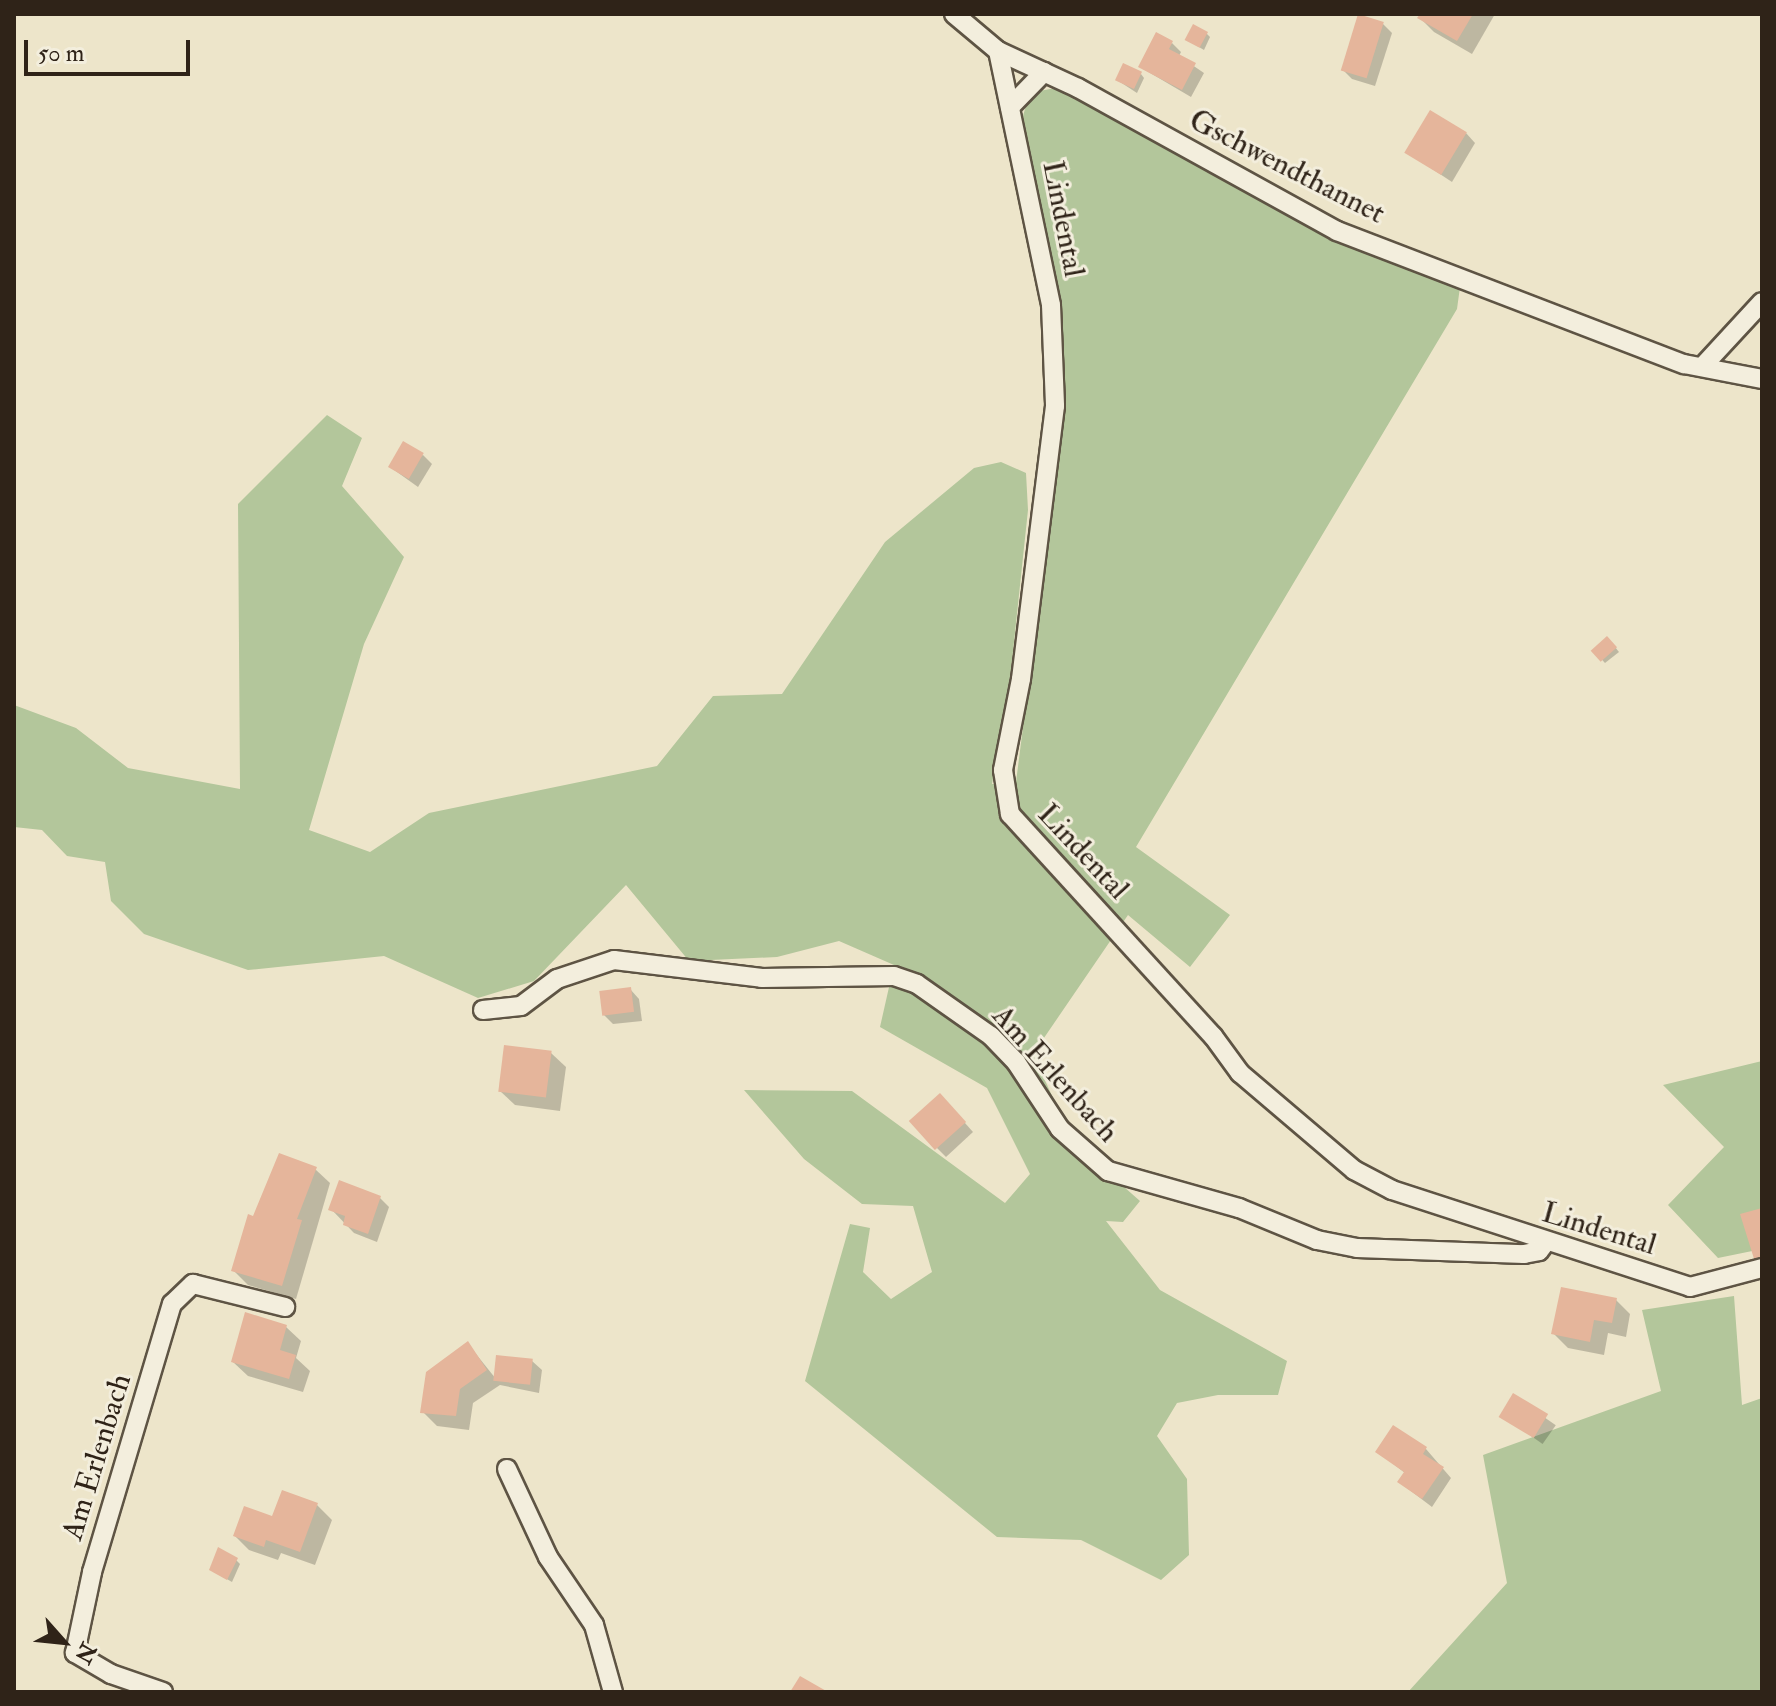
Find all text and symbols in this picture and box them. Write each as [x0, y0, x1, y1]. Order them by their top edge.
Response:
scale bar [28, 24, 194, 74]
text: 50 m [38, 38, 84, 69]
street label: Gschwendthannet [1183, 102, 1391, 232]
street label: Lindental [1034, 158, 1092, 280]
street label: Lindental [1030, 797, 1136, 907]
street label: Am Erlenbach [984, 998, 1126, 1150]
street label: Lindental [1538, 1195, 1660, 1263]
street label: Am Erlenbach [55, 1370, 139, 1544]
north arrow [24, 1602, 104, 1682]
text: N [68, 1638, 102, 1668]

